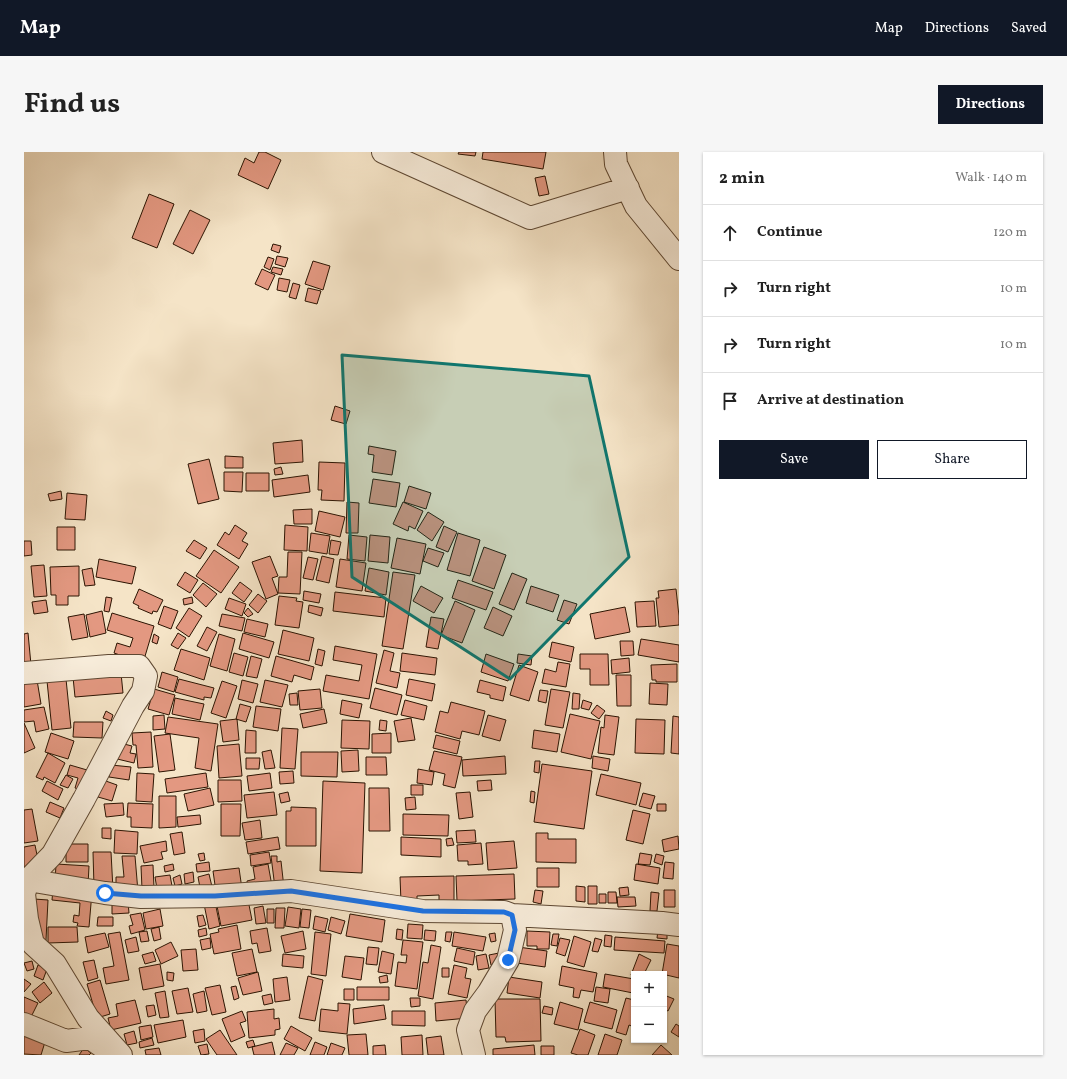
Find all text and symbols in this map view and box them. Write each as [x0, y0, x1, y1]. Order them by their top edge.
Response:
text: Map [20, 15, 61, 41]
text: Map [875, 19, 903, 38]
text: Directions [925, 19, 989, 38]
text: Saved [1011, 19, 1047, 38]
text: Find us [24, 85, 120, 124]
button: Directions [938, 85, 1043, 124]
text: 2 min [719, 167, 765, 190]
text: Walk · 140 m [955, 169, 1027, 187]
icon: ahead [719, 222, 741, 244]
text: Continue [757, 222, 822, 243]
text: 120 m [993, 224, 1027, 242]
icon: right [719, 278, 741, 300]
text: Turn right [757, 278, 831, 299]
text: 10 m [1000, 280, 1027, 298]
icon: right [719, 334, 741, 356]
text: Turn right [757, 334, 831, 355]
text: 10 m [1000, 336, 1027, 354]
icon: arrive [719, 390, 741, 412]
text: Arrive at destination [757, 390, 904, 411]
button: Save [719, 440, 869, 479]
button: Share [877, 440, 1027, 479]
route start [96, 884, 114, 902]
route end [499, 951, 517, 969]
map controls [631, 971, 667, 1043]
button: + [631, 971, 667, 1007]
button: − [631, 1007, 667, 1043]

